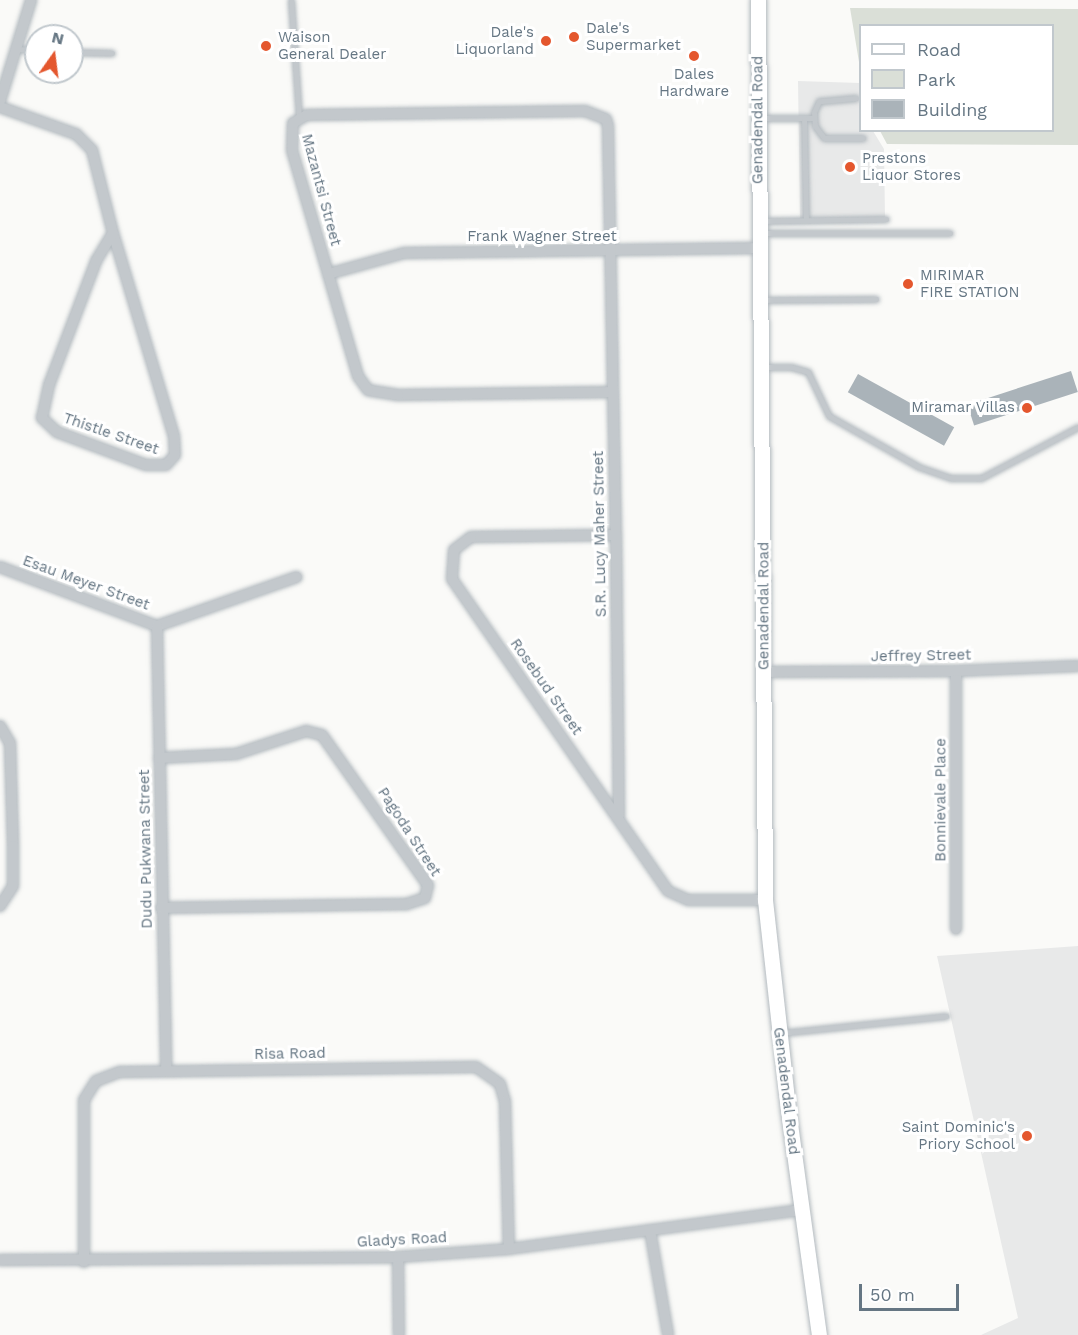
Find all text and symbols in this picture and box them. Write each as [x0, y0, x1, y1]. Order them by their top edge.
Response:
place label: Dale's Supermarket [586, 19, 681, 54]
place label: Dale's Liquorland [455, 23, 534, 58]
north arrow [24, 24, 84, 84]
legend [859, 24, 1054, 132]
text: N [50, 27, 66, 49]
place label: Waison General Dealer [278, 28, 387, 63]
marker: Dale's Supermarket [567, 30, 581, 44]
marker: Dale's Liquorland [539, 34, 553, 48]
marker: Waison General Dealer [259, 39, 273, 53]
text: Road [917, 39, 961, 60]
marker: Dales Hardware [687, 49, 701, 63]
street label: Genadendal Road [749, 56, 767, 184]
place label: Dales Hardware [659, 65, 729, 100]
text: Park [917, 69, 956, 90]
text: Building [917, 99, 987, 120]
street label: Mazantsi Street [297, 132, 345, 248]
place label: Prestons Liquor Stores [862, 149, 961, 184]
marker: Prestons Liquor Stores [843, 160, 857, 174]
street label: Frank Wagner Street [467, 228, 617, 246]
place label: MIRIMAR FIRE STATION [920, 266, 1019, 301]
marker: MIRIMAR FIRE STATION [901, 277, 915, 291]
place label: Miramar Villas [910, 399, 1015, 417]
marker: Miramar Villas [1020, 401, 1034, 415]
street label: Thistle Street [61, 409, 161, 459]
street label: S.R. Lucy Maher Street [590, 450, 610, 618]
street label: Genadendal Road [755, 542, 773, 670]
street label: Esau Meyer Street [20, 552, 152, 614]
street label: Rosebud Street [506, 635, 586, 739]
street label: Jeffrey Street [870, 646, 972, 666]
street label: Bonnievale Place [932, 738, 950, 862]
street label: Dudu Pukwana Street [136, 769, 156, 929]
street label: Pagoda Street [373, 784, 445, 880]
street label: Genadendal Road [769, 1026, 803, 1156]
street label: Risa Road [254, 1044, 326, 1064]
place label: Saint Dominic's Priory School [902, 1118, 1015, 1153]
marker: Saint Dominic's Priory School [1020, 1129, 1034, 1143]
street label: Gladys Road [356, 1229, 448, 1251]
scale bar [862, 1272, 962, 1310]
text: 50 m [870, 1284, 915, 1305]

